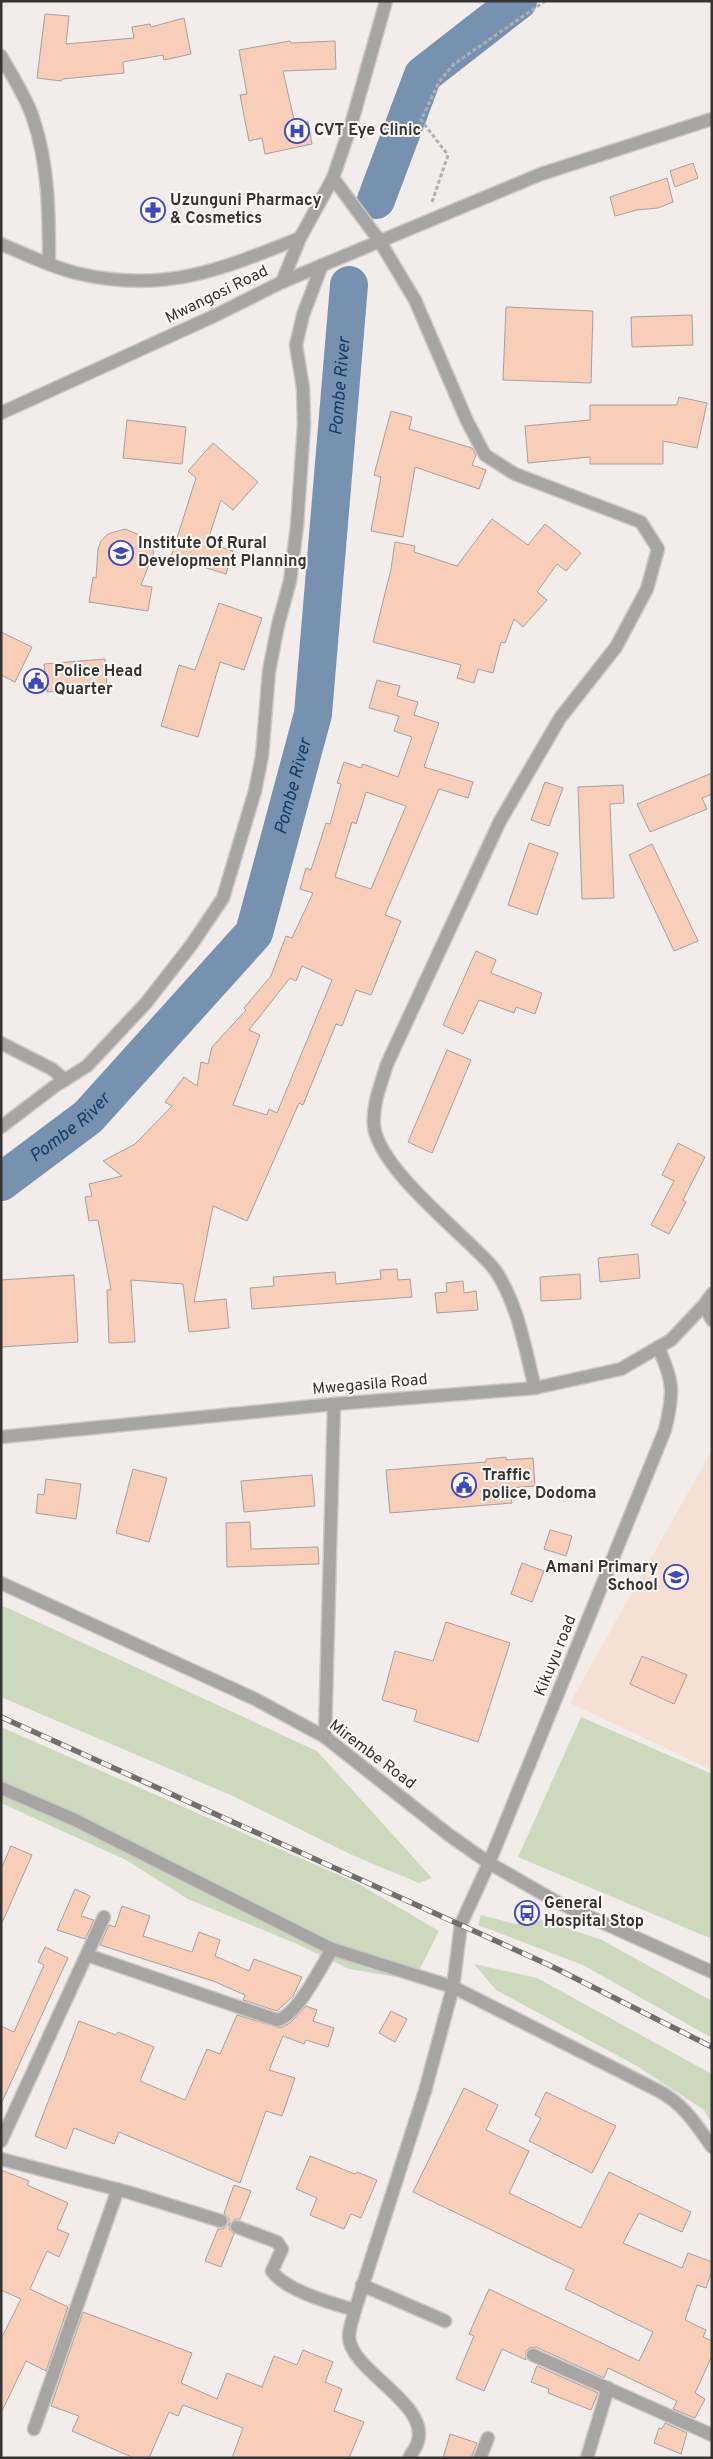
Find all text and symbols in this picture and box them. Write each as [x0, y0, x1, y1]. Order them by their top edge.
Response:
hospital icon: CVT Eye Clinic [284, 118, 310, 144]
place label: CVT Eye Clinic [314, 121, 421, 141]
place label: Uzunguni Pharmacy & Cosmetics [170, 191, 322, 229]
pharmacy icon: Uzunguni Pharmacy & Cosmetics [140, 197, 166, 223]
street label: Mwangosi Road [162, 261, 272, 329]
water label: Pombe River [325, 334, 356, 436]
place label: Institute Of Rural Development Planning [138, 534, 307, 572]
school or university icon: Institute Of Rural Development Planning [108, 540, 134, 566]
place label: Police Head Quarter [54, 662, 142, 700]
public building icon: Police Head Quarter [23, 668, 49, 694]
water label: Pombe River [270, 734, 318, 837]
water label: Pombe River [25, 1086, 117, 1168]
street label: Mwegasila Road [312, 1370, 428, 1400]
place label: Traffic police, Dodoma [482, 1466, 596, 1504]
public building icon: Traffic police, Dodoma [451, 1472, 477, 1498]
place label: Amani Primary School [545, 1558, 658, 1596]
school or university icon: Amani Primary School [663, 1564, 689, 1590]
street label: Kikuyu road [531, 1612, 581, 1700]
street label: Mirembe Road [325, 1716, 419, 1794]
place label: General Hospital Stop [544, 1894, 644, 1932]
bus stop icon: General Hospital Stop [514, 1900, 540, 1926]

